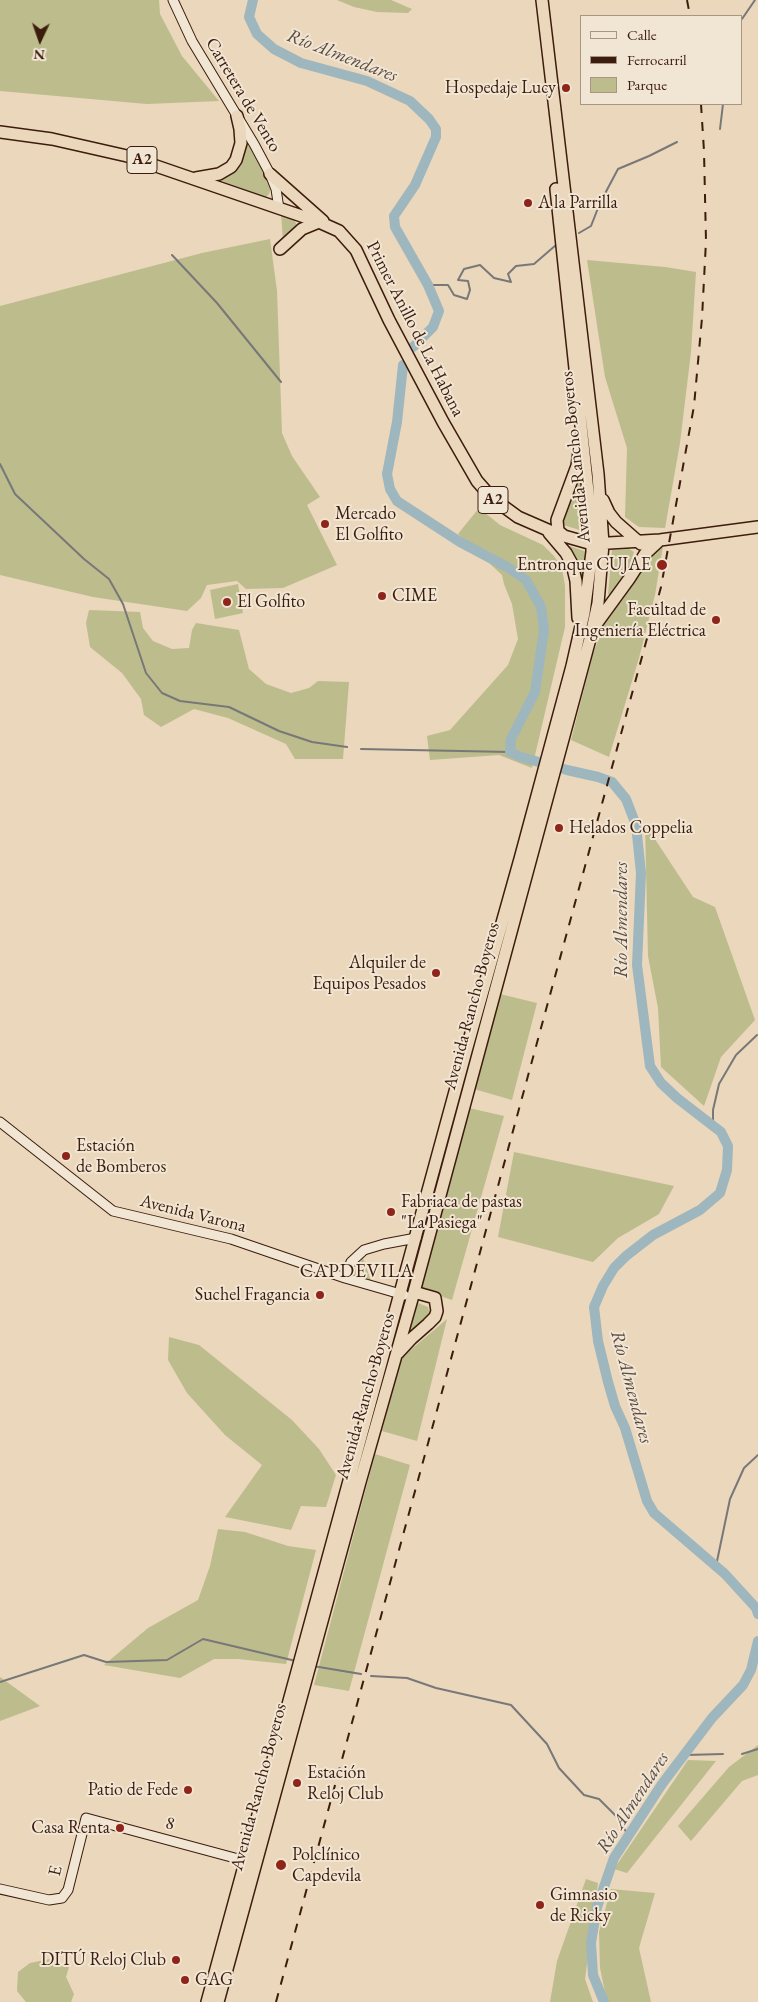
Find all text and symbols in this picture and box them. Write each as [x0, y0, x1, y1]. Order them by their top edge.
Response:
north arrow [15, 15, 65, 65]
legend [580, 15, 743, 105]
water label: Río Almendares [284, 25, 400, 87]
text: Calle [627, 25, 657, 44]
street label: Carretera de Vento [200, 34, 286, 156]
text: N [33, 46, 45, 64]
text: Ferrocarril [627, 50, 687, 69]
text: Parque [627, 75, 667, 94]
place label: Hospedaje Lucy [445, 77, 556, 99]
marker: Hospedaje Lucy [560, 82, 572, 94]
road number: A2 [127, 146, 157, 174]
place label: A la Parrilla [538, 192, 618, 214]
marker: A la Parrilla [522, 197, 534, 209]
street label: Primer Anillo de La Habana [361, 238, 469, 420]
street label: Avenida Rancho Boyeros [556, 370, 596, 544]
road number: A2 [478, 486, 508, 514]
place label: Mercado El Golfito [335, 503, 403, 546]
marker: Mercado El Golfito [319, 518, 331, 530]
place label: Entronque CUJAE [517, 554, 651, 576]
marker: Entronque CUJAE [655, 558, 669, 572]
place label: CIME [392, 585, 437, 607]
marker: CIME [376, 590, 388, 602]
place label: El Golfito [237, 591, 305, 613]
marker: El Golfito [221, 596, 233, 608]
place label: Facultad de Ingeniería Eléctrica [574, 599, 706, 642]
marker: Facultad de Ingeniería Eléctrica [710, 614, 722, 626]
place label: Helados Coppelia [569, 817, 693, 839]
marker: Helados Coppelia [553, 822, 565, 834]
water label: Río Almendares [611, 862, 633, 978]
street label: Avenida Rancho Boyeros [439, 920, 505, 1092]
place label: Alquiler de Equipos Pesados [312, 952, 426, 994]
marker: Alquiler de Equipos Pesados [430, 967, 442, 979]
place label: Estación de Bomberos [76, 1135, 166, 1178]
marker: Estación de Bomberos [60, 1150, 72, 1162]
street label: Avenida Varona [138, 1190, 248, 1238]
place label: Fabriaca de pastas "La Pasiega" [401, 1191, 522, 1234]
marker: Fabriaca de pastas "La Pasiega" [385, 1206, 397, 1218]
district label: CAPDEVILA [299, 1261, 415, 1283]
place label: Suchel Fragancia [195, 1284, 310, 1306]
marker: Suchel Fragancia [314, 1289, 326, 1301]
street label: Avenida Rancho Boyeros [332, 1310, 400, 1482]
water label: Río Almendares [605, 1328, 657, 1446]
street label: Avenida Rancho Boyeros [226, 1701, 292, 1873]
water label: Río Almendares [592, 1748, 674, 1858]
place label: Estación Reloj Club [307, 1762, 384, 1805]
marker: Estación Reloj Club [291, 1777, 303, 1789]
place label: Patio de Fede [88, 1779, 178, 1801]
marker: Patio de Fede [182, 1784, 194, 1796]
street label: 8 [163, 1812, 177, 1836]
place label: Casa Renta [31, 1817, 110, 1839]
marker: Casa Renta [114, 1822, 126, 1834]
place label: Polclínico Capdevila [292, 1844, 361, 1886]
marker: Polclínico Capdevila [274, 1858, 288, 1872]
street label: E [44, 1864, 68, 1878]
place label: Gimnasio de Ricky [550, 1884, 617, 1926]
marker: Gimnasio de Ricky [534, 1899, 546, 1911]
place label: DITÚ Reloj Club [41, 1949, 166, 1971]
marker: DITÚ Reloj Club [170, 1954, 182, 1966]
place label: GAG [195, 1969, 233, 1991]
marker: GAG [179, 1974, 191, 1986]

